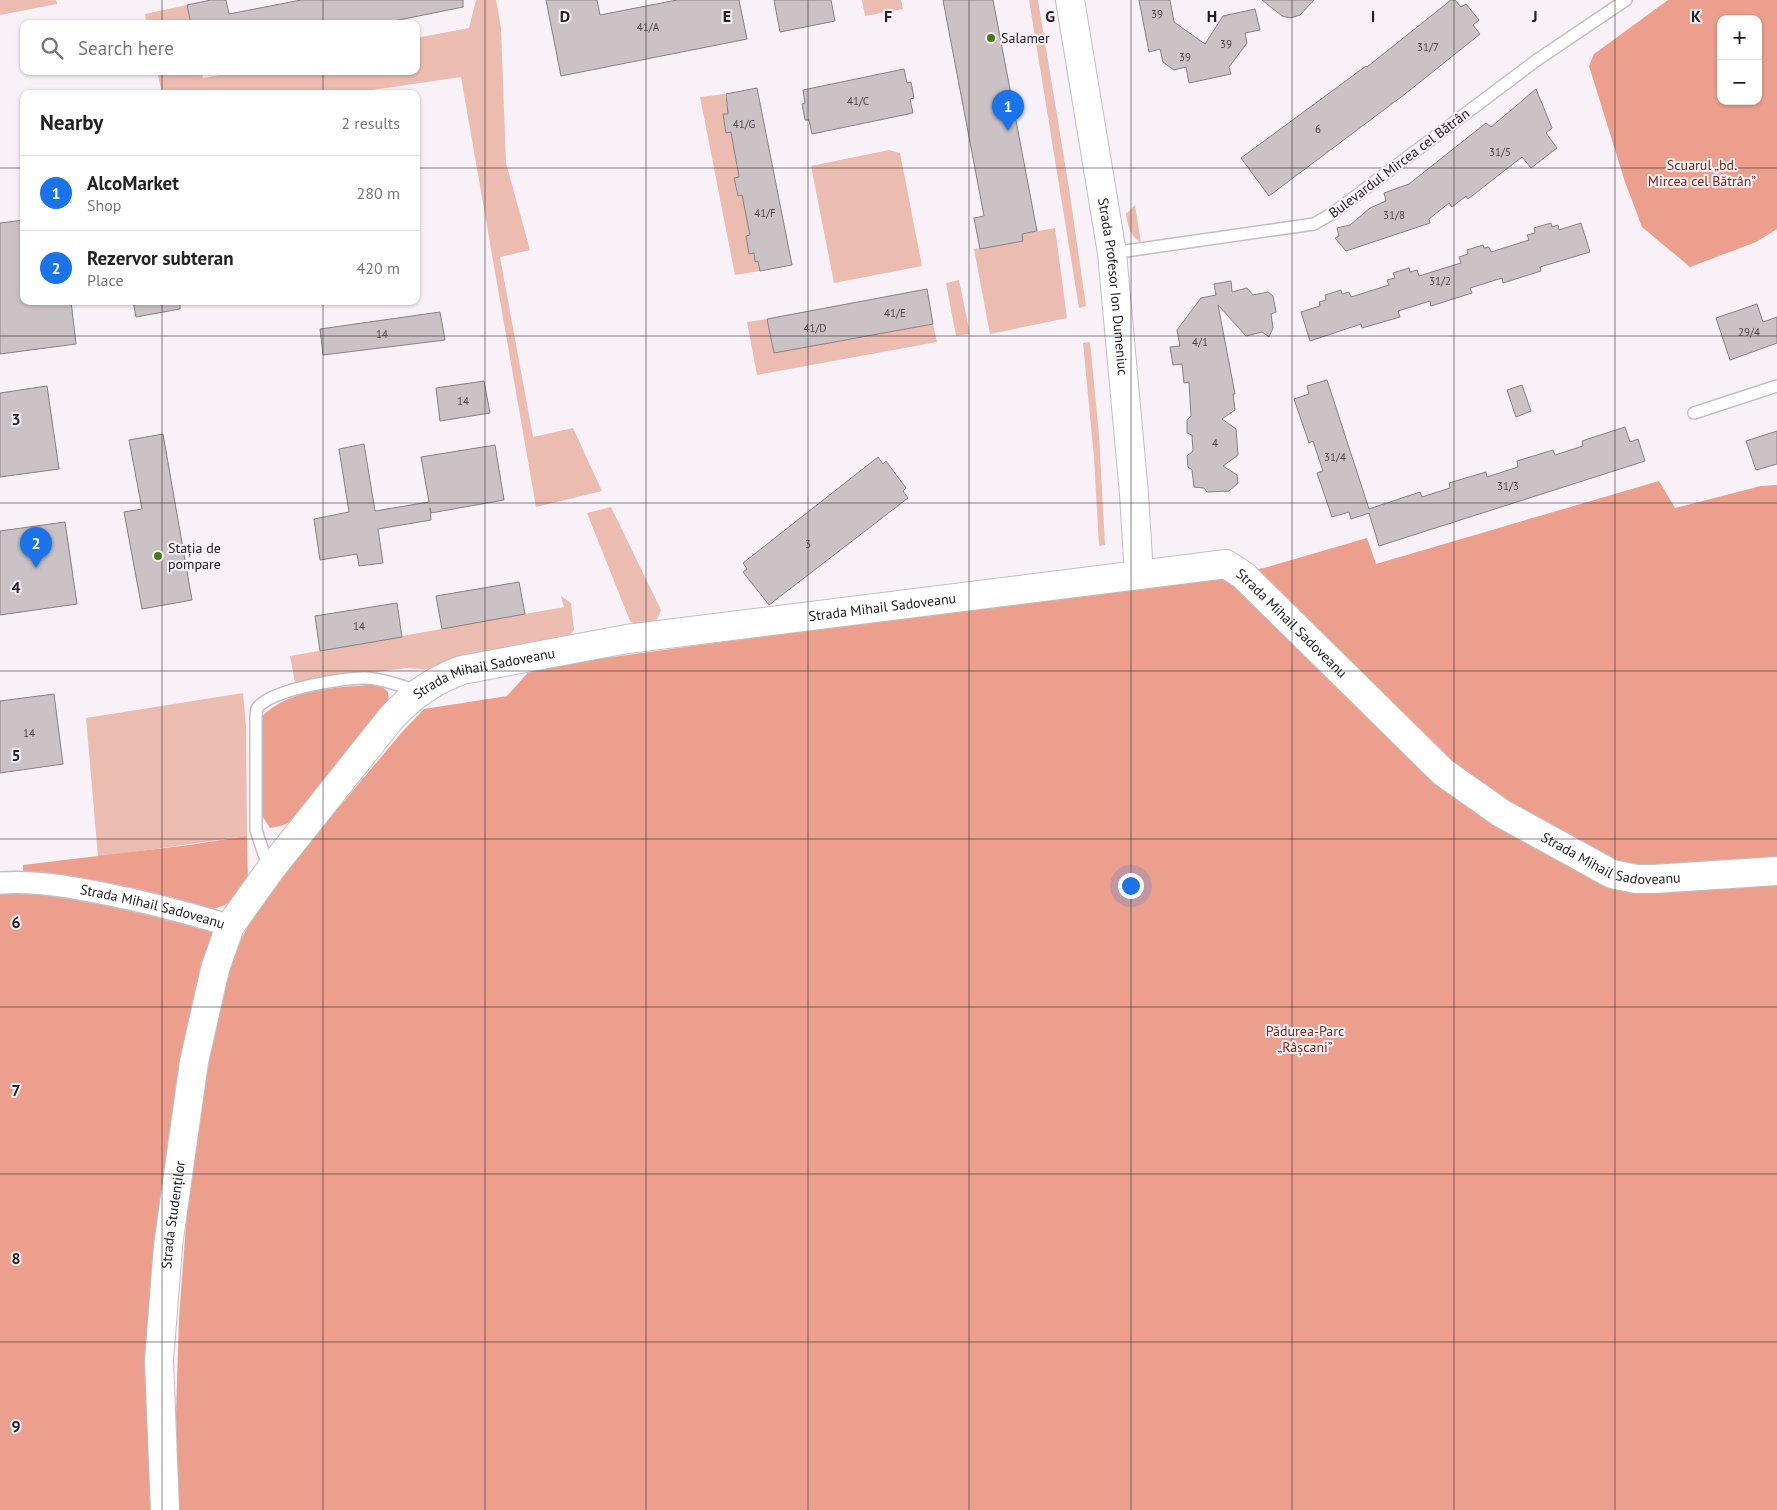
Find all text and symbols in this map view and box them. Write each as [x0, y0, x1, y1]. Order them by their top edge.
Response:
text: D [560, 6, 570, 26]
text: E [723, 6, 731, 26]
text: F [884, 6, 892, 26]
text: G [1045, 6, 1055, 26]
text: H [1207, 6, 1217, 26]
text: I [1371, 6, 1375, 26]
text: J [1531, 6, 1538, 26]
text: K [1691, 6, 1701, 26]
house number: 39 [1151, 7, 1163, 21]
map controls [1717, 15, 1762, 105]
button: + [1717, 15, 1762, 60]
search box [20, 20, 420, 75]
house number: 41/A [637, 20, 660, 34]
place label: Salamer [1001, 29, 1050, 47]
marker: Salamer [985, 32, 997, 44]
icon: search [38, 34, 66, 62]
text: Search here [78, 36, 174, 60]
house number: 39 [1220, 37, 1232, 51]
house number: 31/7 [1417, 40, 1439, 54]
house number: 39 [1179, 50, 1191, 64]
button: − [1717, 60, 1762, 105]
pin: 1 [992, 90, 1024, 131]
house number: 41/C [847, 94, 869, 108]
street label: Bulevardul Mircea cel Bătrân [1325, 104, 1473, 222]
text: Nearby [40, 109, 103, 136]
text: 2 results [341, 113, 400, 133]
house number: 41/G [733, 117, 756, 131]
house number: 6 [1315, 122, 1321, 136]
house number: 31/5 [1489, 145, 1511, 159]
park label: Scuarul „bd. Mircea cel Bătrân” [1648, 156, 1756, 190]
text: AlcoMarket [87, 171, 179, 195]
text: 1 [51, 183, 61, 203]
text: 280 m [357, 183, 400, 203]
text: Shop [87, 195, 121, 215]
street label: Strada Profesor Ion Dumeniuc [1094, 197, 1132, 376]
house number: 41/F [754, 206, 776, 220]
house number: 31/8 [1383, 208, 1405, 222]
text: Rezervor subteran [87, 246, 234, 270]
text: 2 [51, 258, 61, 278]
text: 420 m [357, 258, 400, 278]
text: Place [87, 270, 124, 290]
house number: 31/2 [1429, 274, 1451, 288]
house number: 41/E [884, 306, 906, 320]
house number: 41/D [803, 321, 827, 335]
house number: 29/4 [1738, 325, 1760, 339]
house number: 14 [376, 327, 388, 341]
house number: 4/1 [1192, 335, 1208, 349]
house number: 14 [457, 394, 469, 408]
text: 3 [11, 409, 21, 429]
house number: 4 [1212, 436, 1218, 450]
house number: 31/4 [1324, 450, 1346, 464]
house number: 31/3 [1497, 479, 1519, 493]
pin: 2 [20, 527, 52, 568]
house number: 3 [805, 537, 811, 551]
place label: Stația de pompare [168, 539, 221, 573]
marker: Stația de pompare [152, 550, 164, 562]
street label: Strada Mihail Sadoveanu [1233, 564, 1351, 681]
text: 4 [11, 577, 21, 597]
street label: Strada Mihail Sadoveanu [808, 589, 957, 625]
house number: 14 [353, 619, 365, 633]
street label: Strada Mihail Sadoveanu [409, 644, 556, 703]
house number: 14 [23, 726, 35, 740]
text: 5 [11, 745, 21, 765]
street label: Strada Mihail Sadoveanu [1538, 828, 1681, 888]
your location [1118, 873, 1144, 899]
street label: Strada Mihail Sadoveanu [79, 880, 227, 933]
text: 6 [11, 912, 21, 932]
park label: Pădurea-Parc „Râșcani” [1266, 1022, 1344, 1056]
text: 7 [11, 1080, 21, 1100]
street label: Strada Studenților [157, 1159, 189, 1270]
text: 8 [11, 1248, 21, 1268]
text: 9 [11, 1416, 21, 1436]

